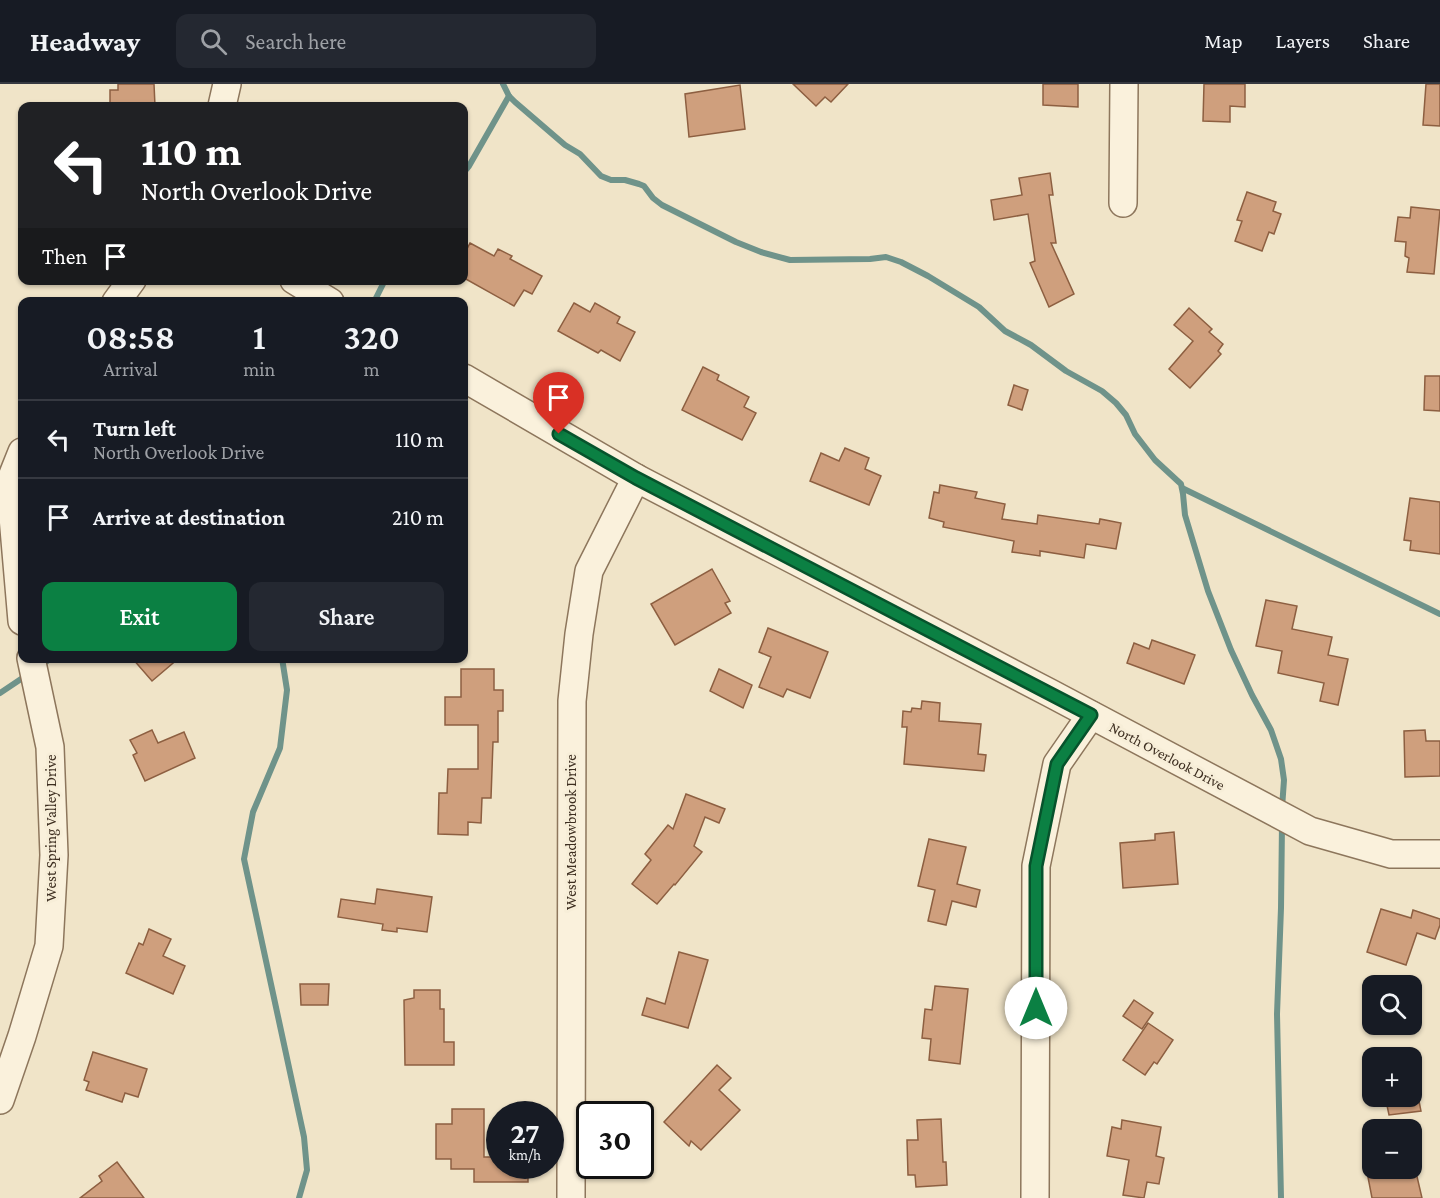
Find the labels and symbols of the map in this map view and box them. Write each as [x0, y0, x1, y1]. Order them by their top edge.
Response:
pin [533, 372, 584, 434]
street label: North Overlook Drive [1107, 719, 1228, 793]
street label: West Spring Valley Drive [43, 754, 60, 902]
street label: West Meadowbrook Drive [563, 754, 579, 910]
position arrow [1004, 976, 1068, 1040]
speed limit sign: 30 [576, 1101, 654, 1179]

